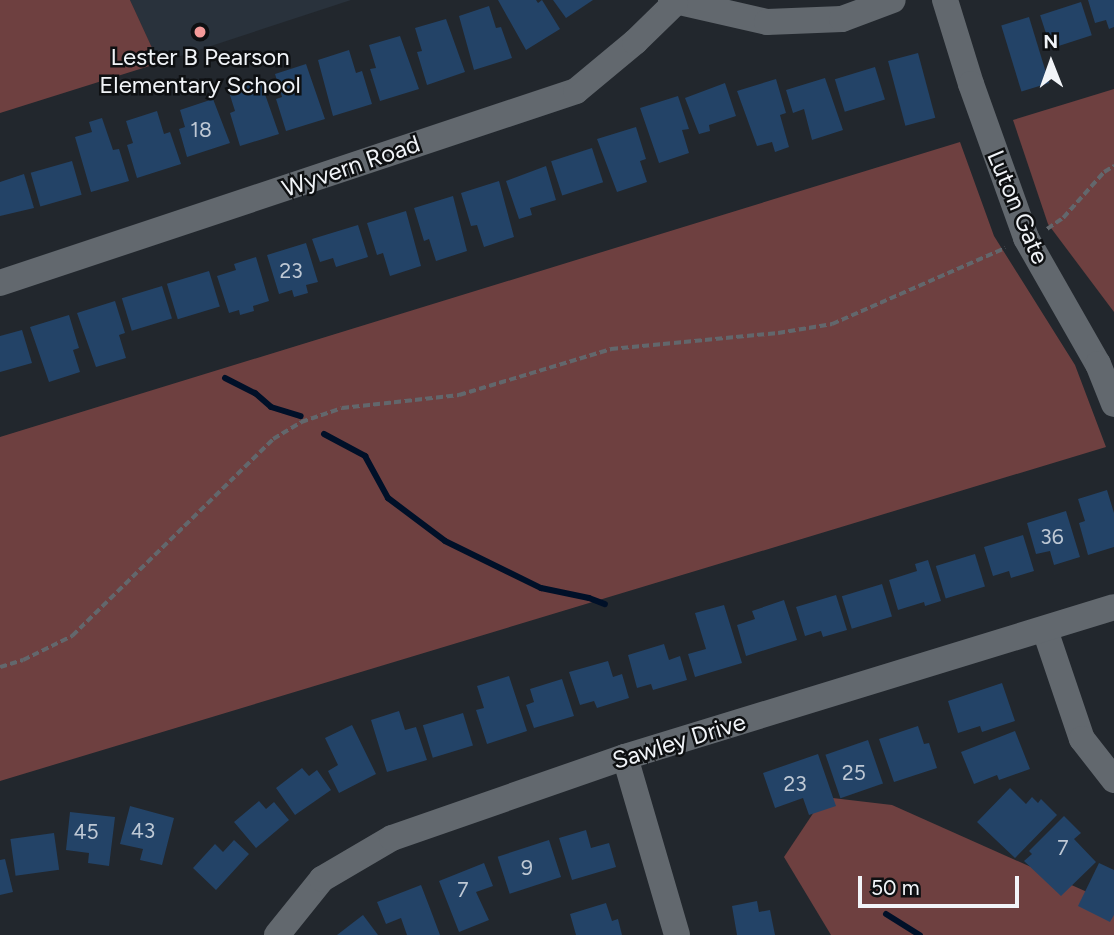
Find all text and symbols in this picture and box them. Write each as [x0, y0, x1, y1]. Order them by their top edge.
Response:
marker: Lester B Pearson Elementary School [192, 24, 208, 40]
north arrow [1016, 28, 1086, 98]
text: N [1043, 30, 1058, 53]
place label: Lester B Pearson Elementary School [99, 43, 301, 99]
house number: 18 [190, 117, 212, 143]
street label: Wyvern Road [278, 129, 424, 203]
street label: Luton Gate [981, 146, 1055, 268]
house number: 23 [279, 258, 303, 284]
house number: 36 [1040, 524, 1064, 550]
street label: Sawley Drive [609, 707, 749, 775]
house number: 25 [842, 760, 866, 786]
house number: 23 [783, 771, 807, 797]
house number: 43 [131, 818, 155, 844]
house number: 45 [73, 819, 99, 845]
house number: 7 [1057, 835, 1069, 861]
house number: 9 [521, 855, 533, 881]
scale bar [862, 862, 1023, 906]
text: 50 m [871, 875, 920, 900]
house number: 7 [457, 877, 469, 903]

